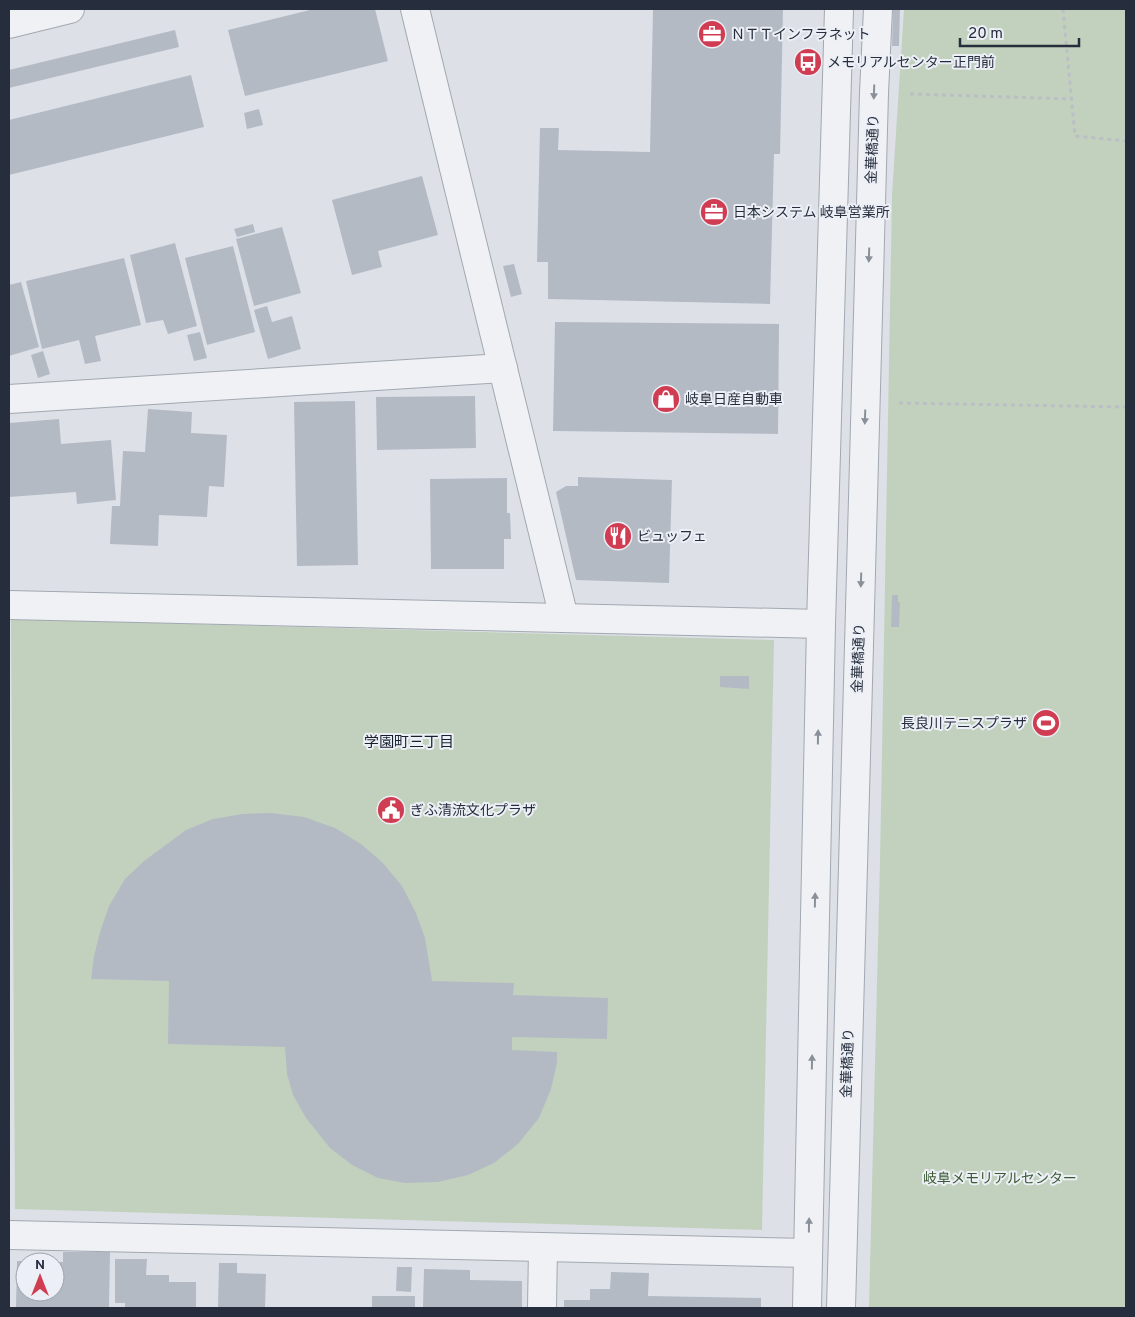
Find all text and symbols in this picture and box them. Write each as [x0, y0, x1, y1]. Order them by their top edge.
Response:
scale bar [960, 15, 1079, 47]
office icon: ＮＴＴインフラネット [697, 19, 727, 49]
text: 20 m [968, 25, 1003, 44]
place label: ＮＴＴインフラネット [731, 27, 871, 44]
bus stop icon: メモリアルセンター正門前 [793, 47, 823, 77]
place label: メモリアルセンター正門前 [827, 54, 995, 72]
one-way arrow [870, 85, 878, 101]
street label: 金華橋通り [864, 114, 883, 184]
office icon: 日本システム 岐阜営業所 [699, 197, 729, 227]
place label: 日本システム 岐阜営業所 [733, 205, 890, 222]
one-way arrow [865, 247, 873, 263]
shop icon: 岐阜日産自動車 [651, 384, 681, 414]
place label: 岐阜日産自動車 [685, 392, 783, 409]
one-way arrow [861, 410, 869, 426]
restaurant icon: ビュッフェ [603, 521, 633, 551]
place label: ビュッフェ [637, 529, 707, 546]
one-way arrow [856, 572, 864, 588]
street label: 金華橋通り [850, 623, 869, 693]
sports icon: 長良川テニスプラザ [1031, 708, 1061, 738]
place label: 長良川テニスプラザ [901, 716, 1027, 733]
one-way arrow [815, 729, 823, 745]
district label: 学園町三丁目 [364, 734, 454, 753]
public building icon: ぎふ清流文化プラザ [376, 795, 406, 825]
place label: ぎふ清流文化プラザ [410, 803, 536, 820]
one-way arrow [811, 891, 819, 907]
street label: 金華橋通り [839, 1028, 858, 1098]
one-way arrow [808, 1054, 816, 1070]
park label: 岐阜メモリアルセンター [923, 1171, 1077, 1188]
one-way arrow [805, 1216, 813, 1232]
north arrow [15, 1252, 65, 1302]
text: N [35, 1257, 45, 1274]

